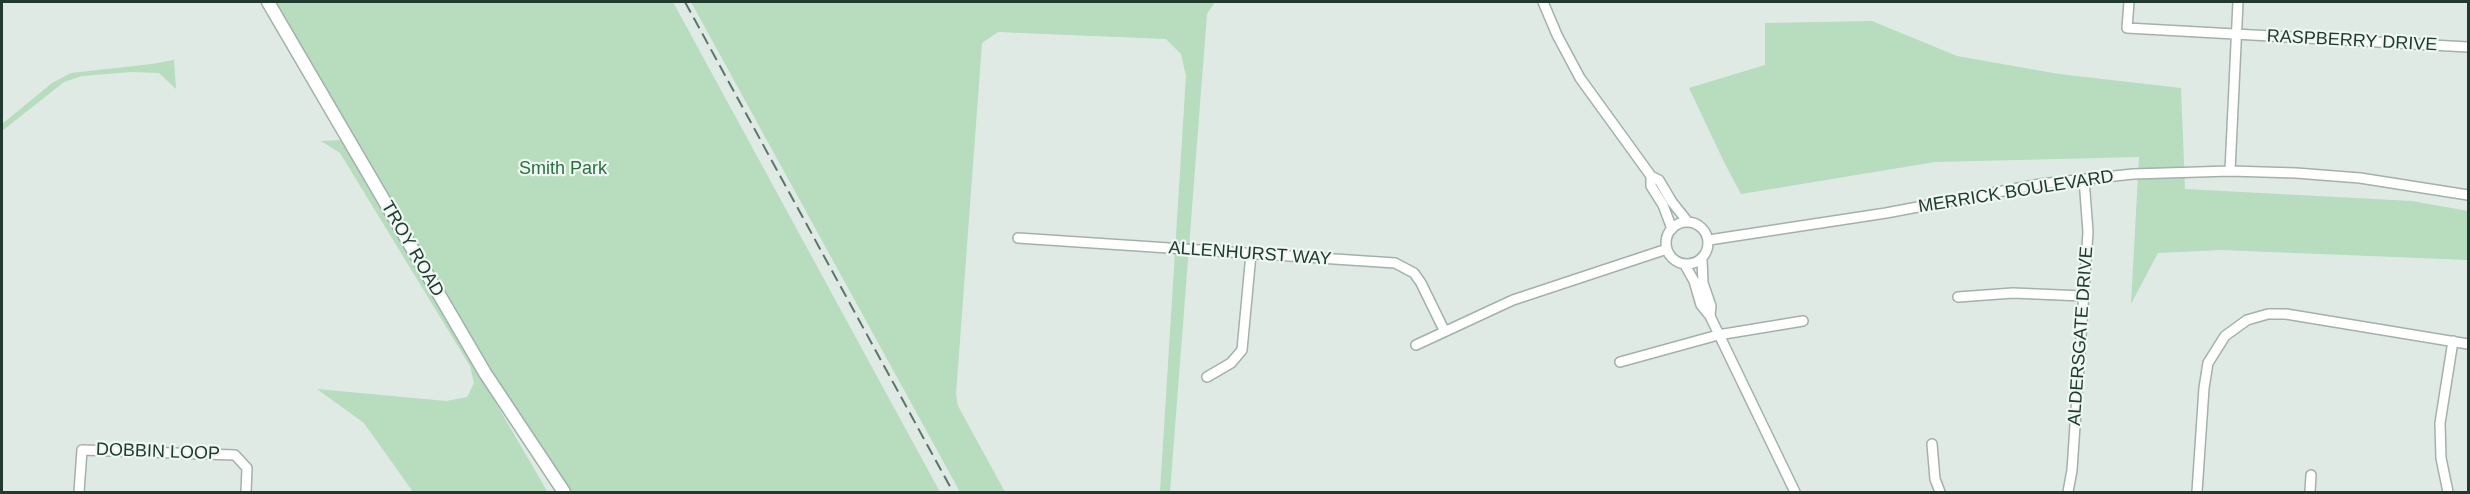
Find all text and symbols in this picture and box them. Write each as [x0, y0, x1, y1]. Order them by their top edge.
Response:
street label: RASPBERRY DRIVE [2266, 26, 2438, 56]
park label: Smith Park [519, 158, 607, 180]
street label: MERRICK BOULEVARD [1917, 166, 2115, 218]
street label: TROY ROAD [376, 197, 448, 301]
street label: ALLENHURST WAY [1168, 238, 1332, 270]
street label: ALDERSGATE DRIVE [2064, 246, 2098, 426]
street label: DOBBIN LOOP [96, 439, 220, 465]

